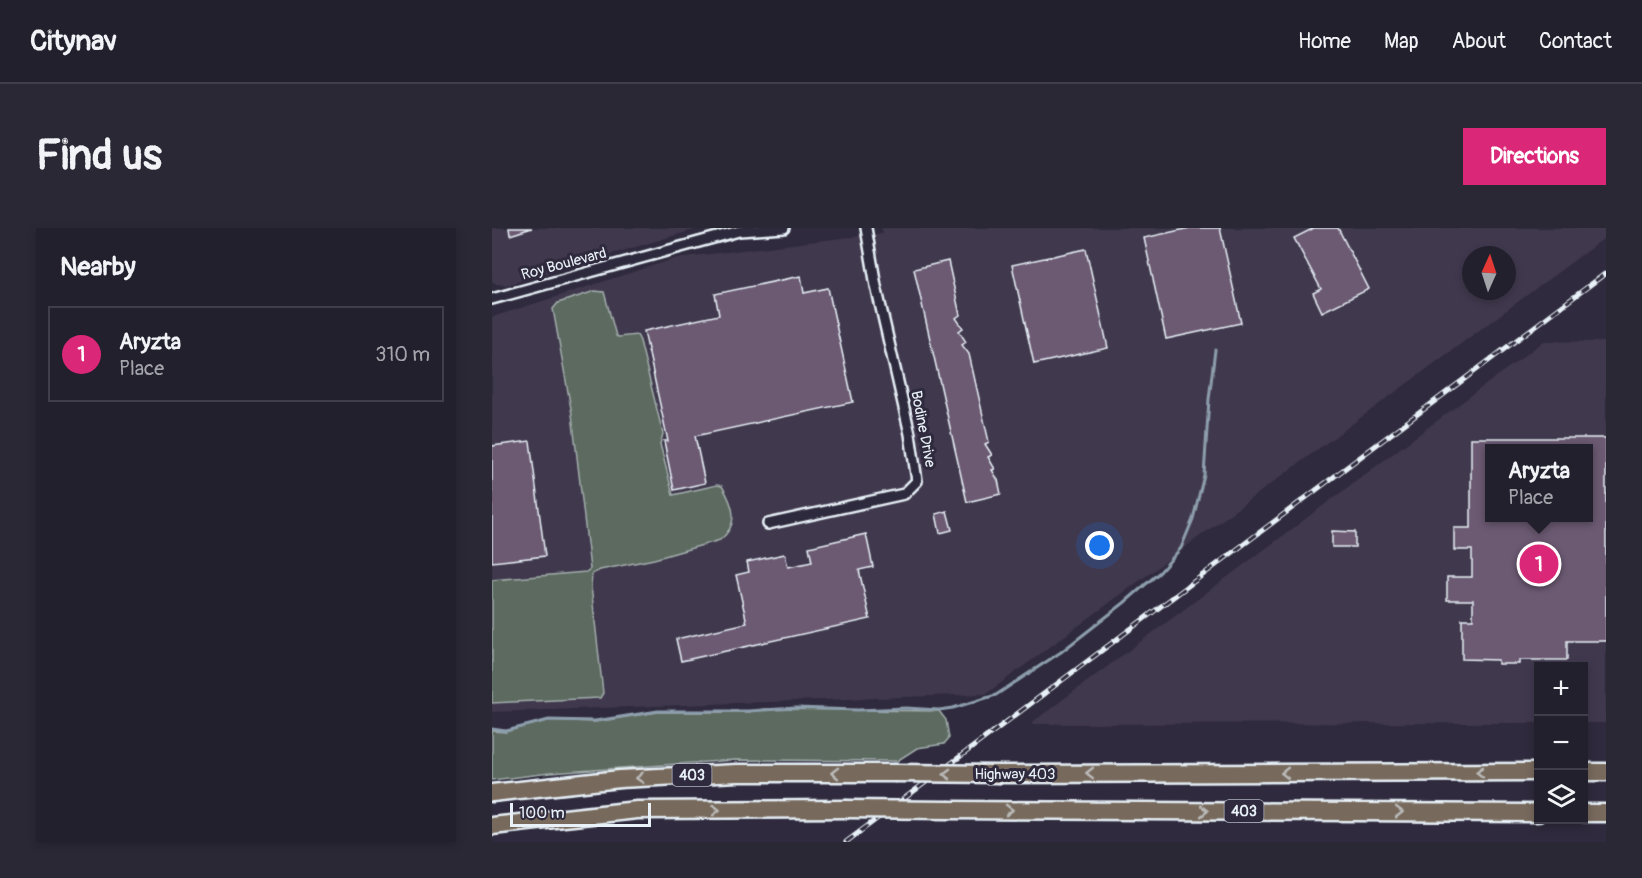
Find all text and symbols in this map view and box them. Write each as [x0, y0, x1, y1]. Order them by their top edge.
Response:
text: Citynav [30, 24, 117, 59]
text: Home [1298, 28, 1351, 55]
text: Map [1384, 28, 1419, 55]
text: About [1452, 28, 1506, 55]
text: Contact [1539, 28, 1612, 55]
button: Directions [1463, 128, 1606, 185]
text: Find us [36, 130, 162, 182]
street label: Roy Boulevard [519, 243, 609, 285]
north arrow [1462, 246, 1516, 300]
text: Nearby [60, 251, 136, 283]
text: Aryzta [119, 328, 181, 356]
text: 1 [78, 342, 85, 367]
text: 310 m [375, 342, 430, 367]
text: Place [119, 356, 164, 381]
street label: Bodine Drive [906, 389, 940, 469]
popup [1485, 444, 1593, 522]
text: Aryzta [1508, 457, 1570, 485]
text: Place [1508, 485, 1553, 510]
your location [1085, 531, 1114, 560]
pin: 1 [1520, 542, 1558, 586]
map controls [1534, 662, 1588, 824]
button: + [1534, 662, 1588, 716]
button: − [1534, 716, 1588, 770]
road number: 403 [672, 764, 712, 786]
street label: Highway 403 [975, 765, 1055, 784]
one-way arrow [1476, 766, 1485, 778]
one-way arrow [831, 767, 840, 779]
one-way arrow [1086, 767, 1095, 779]
one-way arrow [1281, 767, 1290, 779]
one-way arrow [942, 768, 951, 780]
button: layers [1534, 770, 1588, 824]
one-way arrow [636, 771, 645, 784]
scale bar [510, 800, 651, 828]
road number: 403 [1224, 800, 1263, 822]
text: 100 m [519, 803, 565, 823]
one-way arrow [712, 804, 721, 816]
one-way arrow [1004, 804, 1013, 816]
one-way arrow [1199, 805, 1208, 817]
one-way arrow [1394, 806, 1403, 818]

